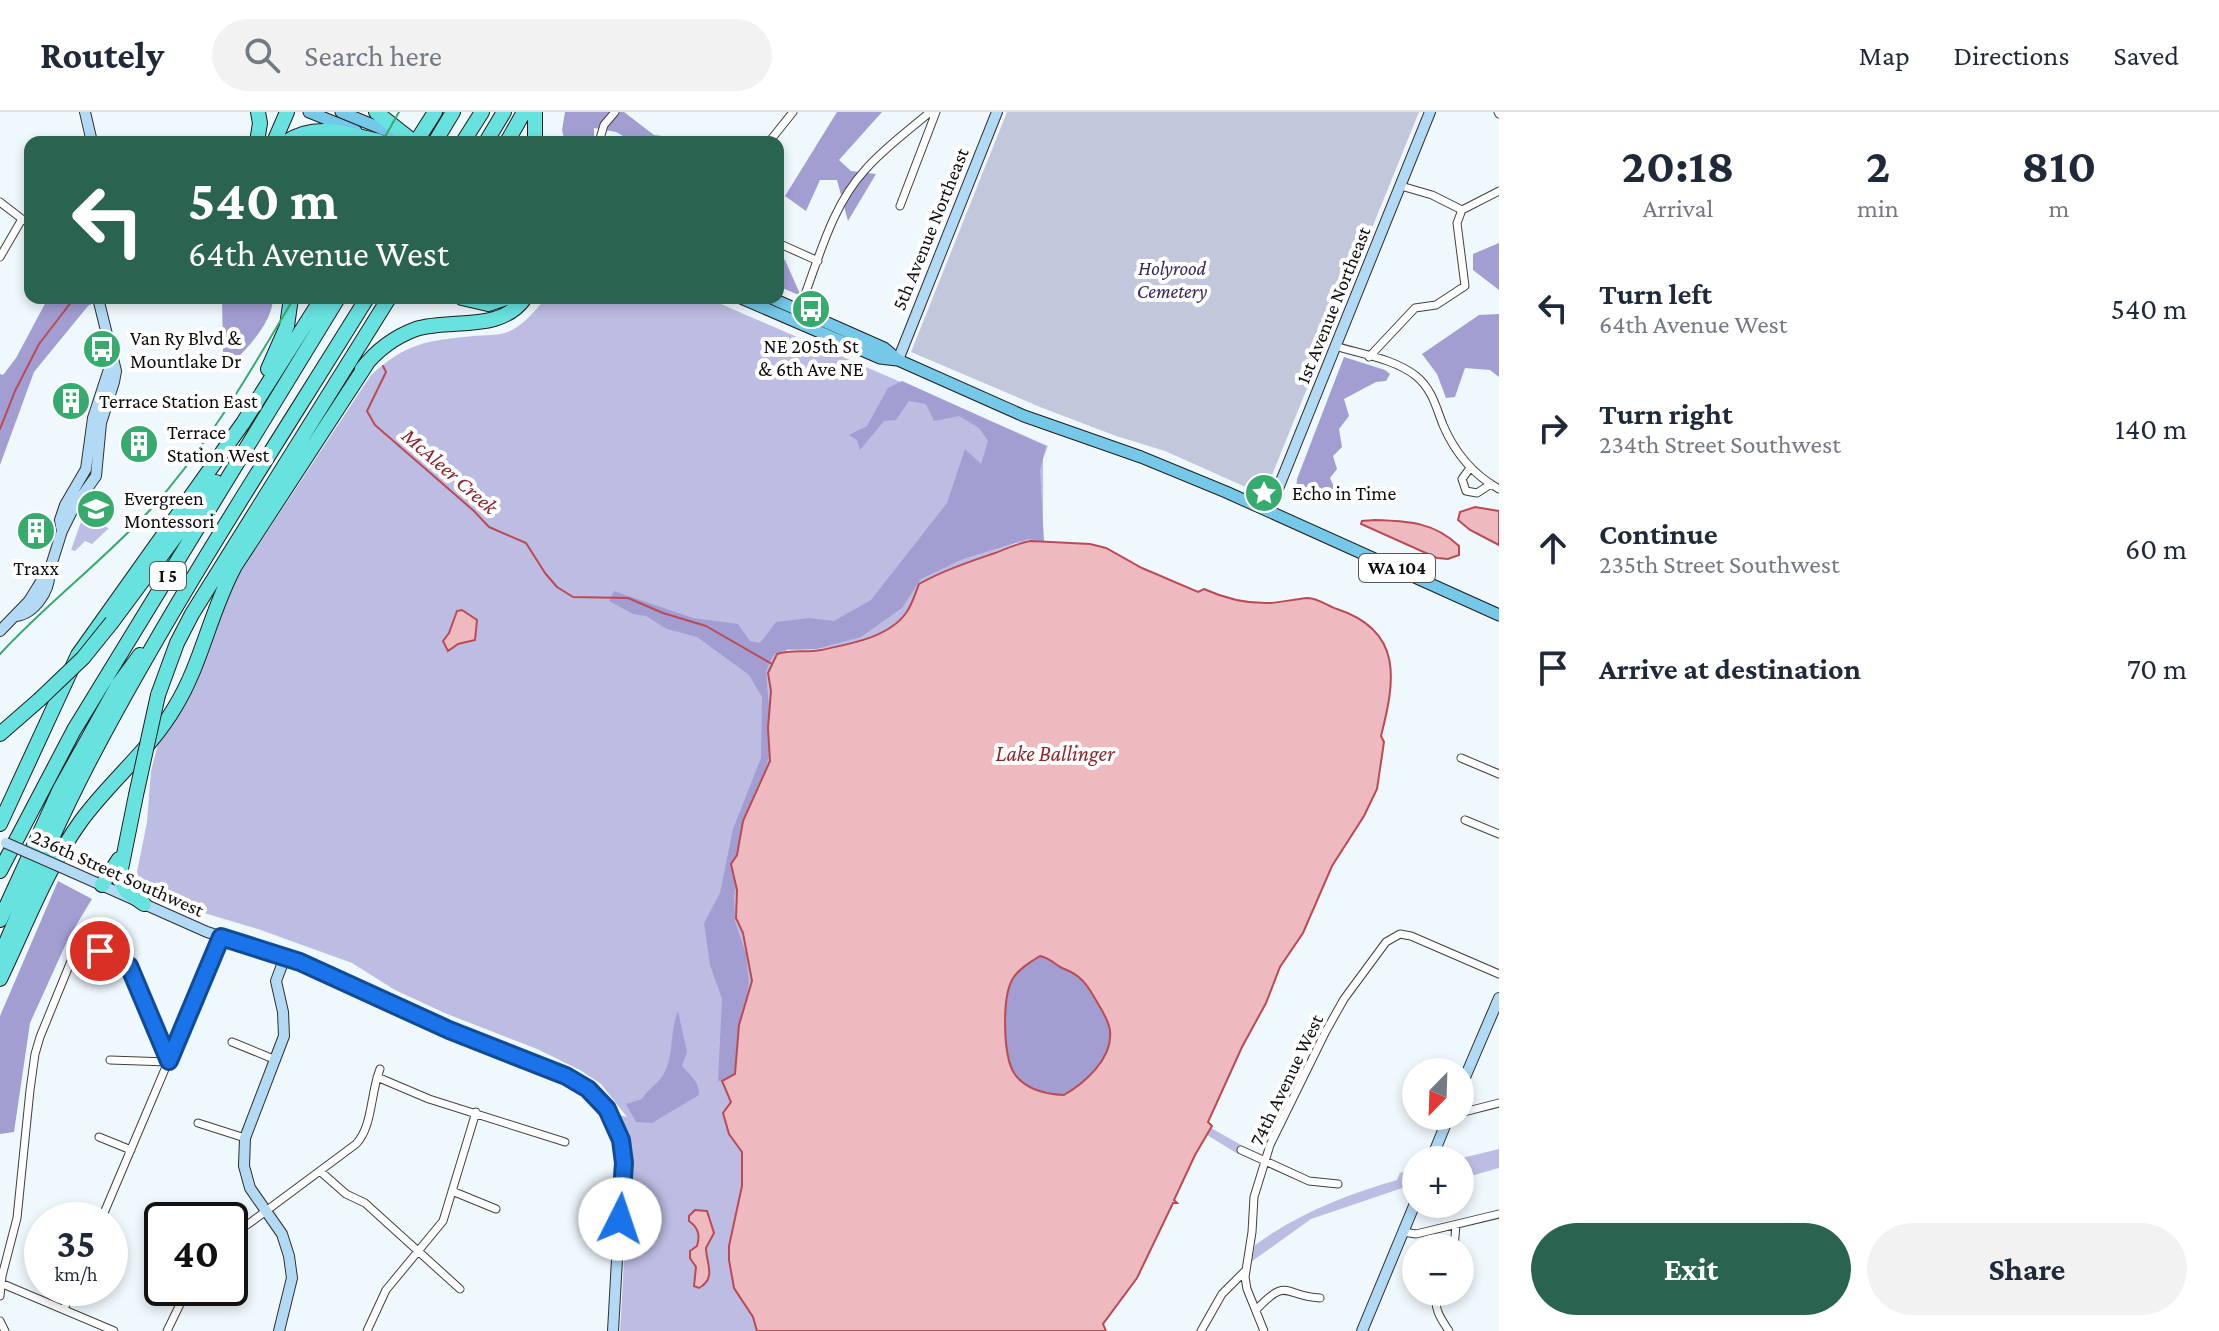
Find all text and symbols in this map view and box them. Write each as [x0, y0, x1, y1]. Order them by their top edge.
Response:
search box [212, 19, 772, 91]
icon: search [240, 33, 284, 77]
text: Routely [40, 34, 164, 76]
text: Search here [304, 39, 442, 72]
text: Map [1859, 40, 1910, 71]
text: Directions [1954, 40, 2069, 71]
text: Saved [2113, 40, 2179, 71]
text: 20:18 [1622, 139, 1734, 192]
text: 2 [1866, 139, 1890, 192]
text: 810 [2021, 139, 2096, 192]
street label: 5th Avenue Northeast [887, 144, 973, 313]
icon: left [56, 168, 160, 272]
text: 540 m [188, 169, 338, 231]
text: Arrival [1643, 194, 1713, 223]
text: min [1857, 194, 1899, 223]
text: m [2048, 194, 2069, 223]
street label: 1st Avenue Northeast [1291, 223, 1375, 387]
text: 64th Avenue West [188, 234, 449, 274]
park label: Holyrood Cemetery [1137, 257, 1207, 303]
text: Turn left [1599, 277, 1712, 310]
icon: left [1531, 286, 1575, 330]
bus stop icon: NE 205th St & 6th Ave NE [790, 288, 832, 330]
text: 540 m [2111, 292, 2187, 325]
text: 64th Avenue West [1599, 310, 1787, 339]
place label: Van Ry Blvd & Mountlake Dr [130, 327, 242, 372]
bus stop icon: Van Ry Blvd & Mountlake Dr [81, 328, 123, 370]
place label: NE 205th St & 6th Ave NE [758, 335, 864, 380]
building icon: Terrace Station East [50, 380, 92, 422]
place label: Terrace Station East [99, 390, 258, 412]
text: Turn right [1599, 397, 1733, 430]
icon: right [1531, 406, 1575, 450]
text: 140 m [2115, 412, 2187, 445]
place label: Terrace Station West [167, 421, 270, 466]
water label: McAleer Creek [396, 422, 504, 520]
building icon: Terrace Station West [118, 423, 160, 465]
text: 234th Street Southwest [1599, 430, 1841, 459]
place icon: Echo in Time [1243, 472, 1285, 514]
place label: Echo in Time [1292, 482, 1396, 504]
place label: Evergreen Montessori [124, 487, 215, 532]
school or university icon: Evergreen Montessori [75, 488, 117, 530]
building icon: Traxx [15, 510, 57, 552]
text: Continue [1599, 517, 1718, 550]
icon: ahead [1531, 526, 1575, 570]
text: 60 m [2125, 532, 2187, 565]
text: 235th Street Southwest [1599, 550, 1840, 579]
road number: WA 104 [1359, 554, 1435, 582]
place label: Traxx [13, 557, 59, 579]
road number: I 5 [150, 562, 186, 590]
icon: arrive [1531, 646, 1575, 690]
text: Arrive at destination [1599, 652, 1861, 685]
text: 70 m [2127, 652, 2187, 685]
water label: Lake Ballinger [995, 741, 1116, 766]
street label: 236th Street Southwest [29, 825, 208, 921]
pin [66, 917, 134, 985]
icon: arrive [78, 929, 122, 973]
street label: 74th Avenue West [1245, 1010, 1327, 1149]
north arrow [1402, 1058, 1474, 1130]
map controls [1402, 1058, 1474, 1306]
button: + [1402, 1146, 1474, 1218]
position arrow [578, 1177, 662, 1261]
speed limit sign: 40 [144, 1202, 248, 1306]
text: 35 [56, 1221, 96, 1266]
button: Exit [1531, 1223, 1851, 1315]
button: Share [1867, 1223, 2187, 1315]
button: − [1402, 1234, 1474, 1306]
text: km/h [54, 1263, 98, 1285]

